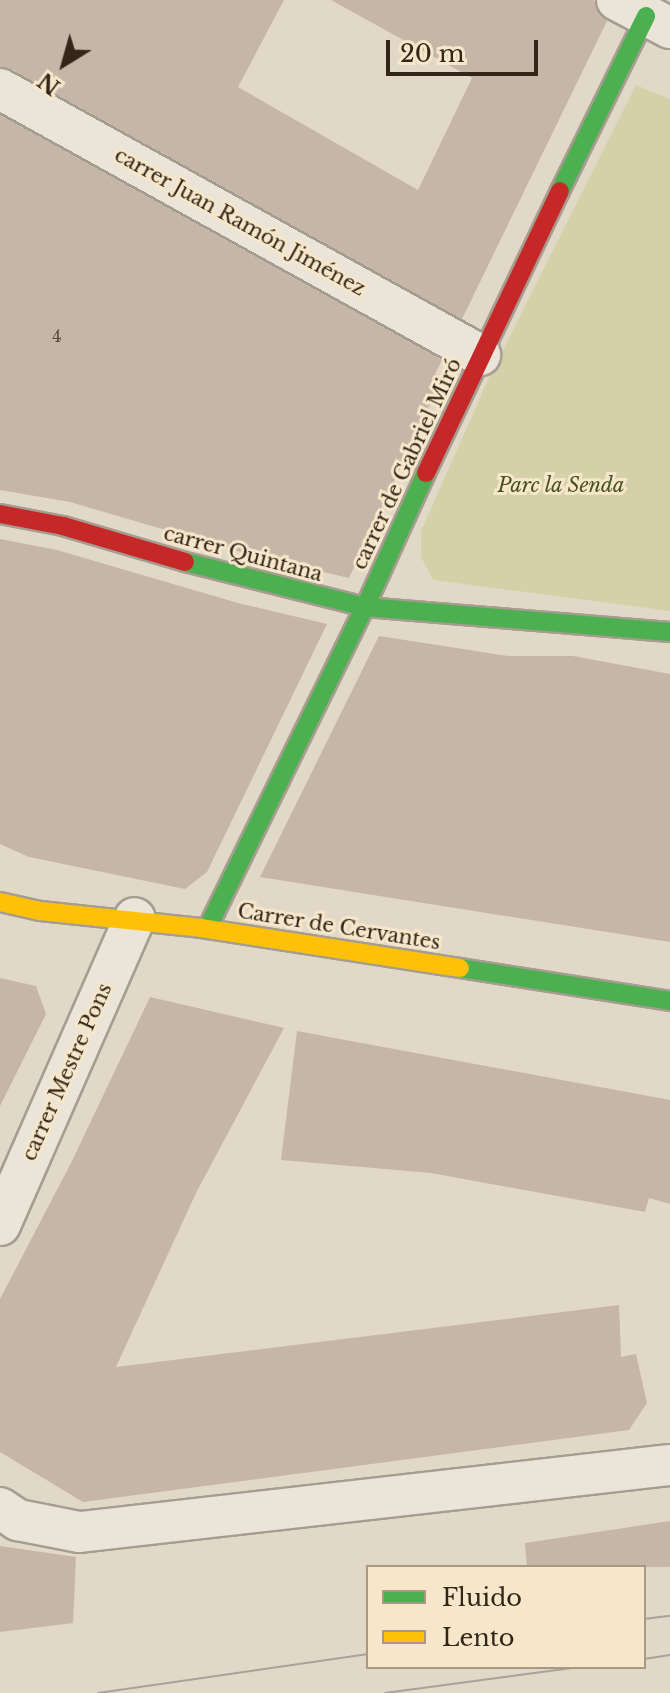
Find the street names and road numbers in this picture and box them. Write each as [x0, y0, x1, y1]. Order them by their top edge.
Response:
street label: carrer Juan Ramón Jiménez [110, 143, 370, 301]
street label: carrer de Gabriel Miró [347, 354, 467, 574]
street label: carrer Quintana [161, 521, 325, 587]
street label: Carrer de Cervantes [236, 899, 442, 955]
street label: carrer Mestre Pons [17, 979, 117, 1165]

